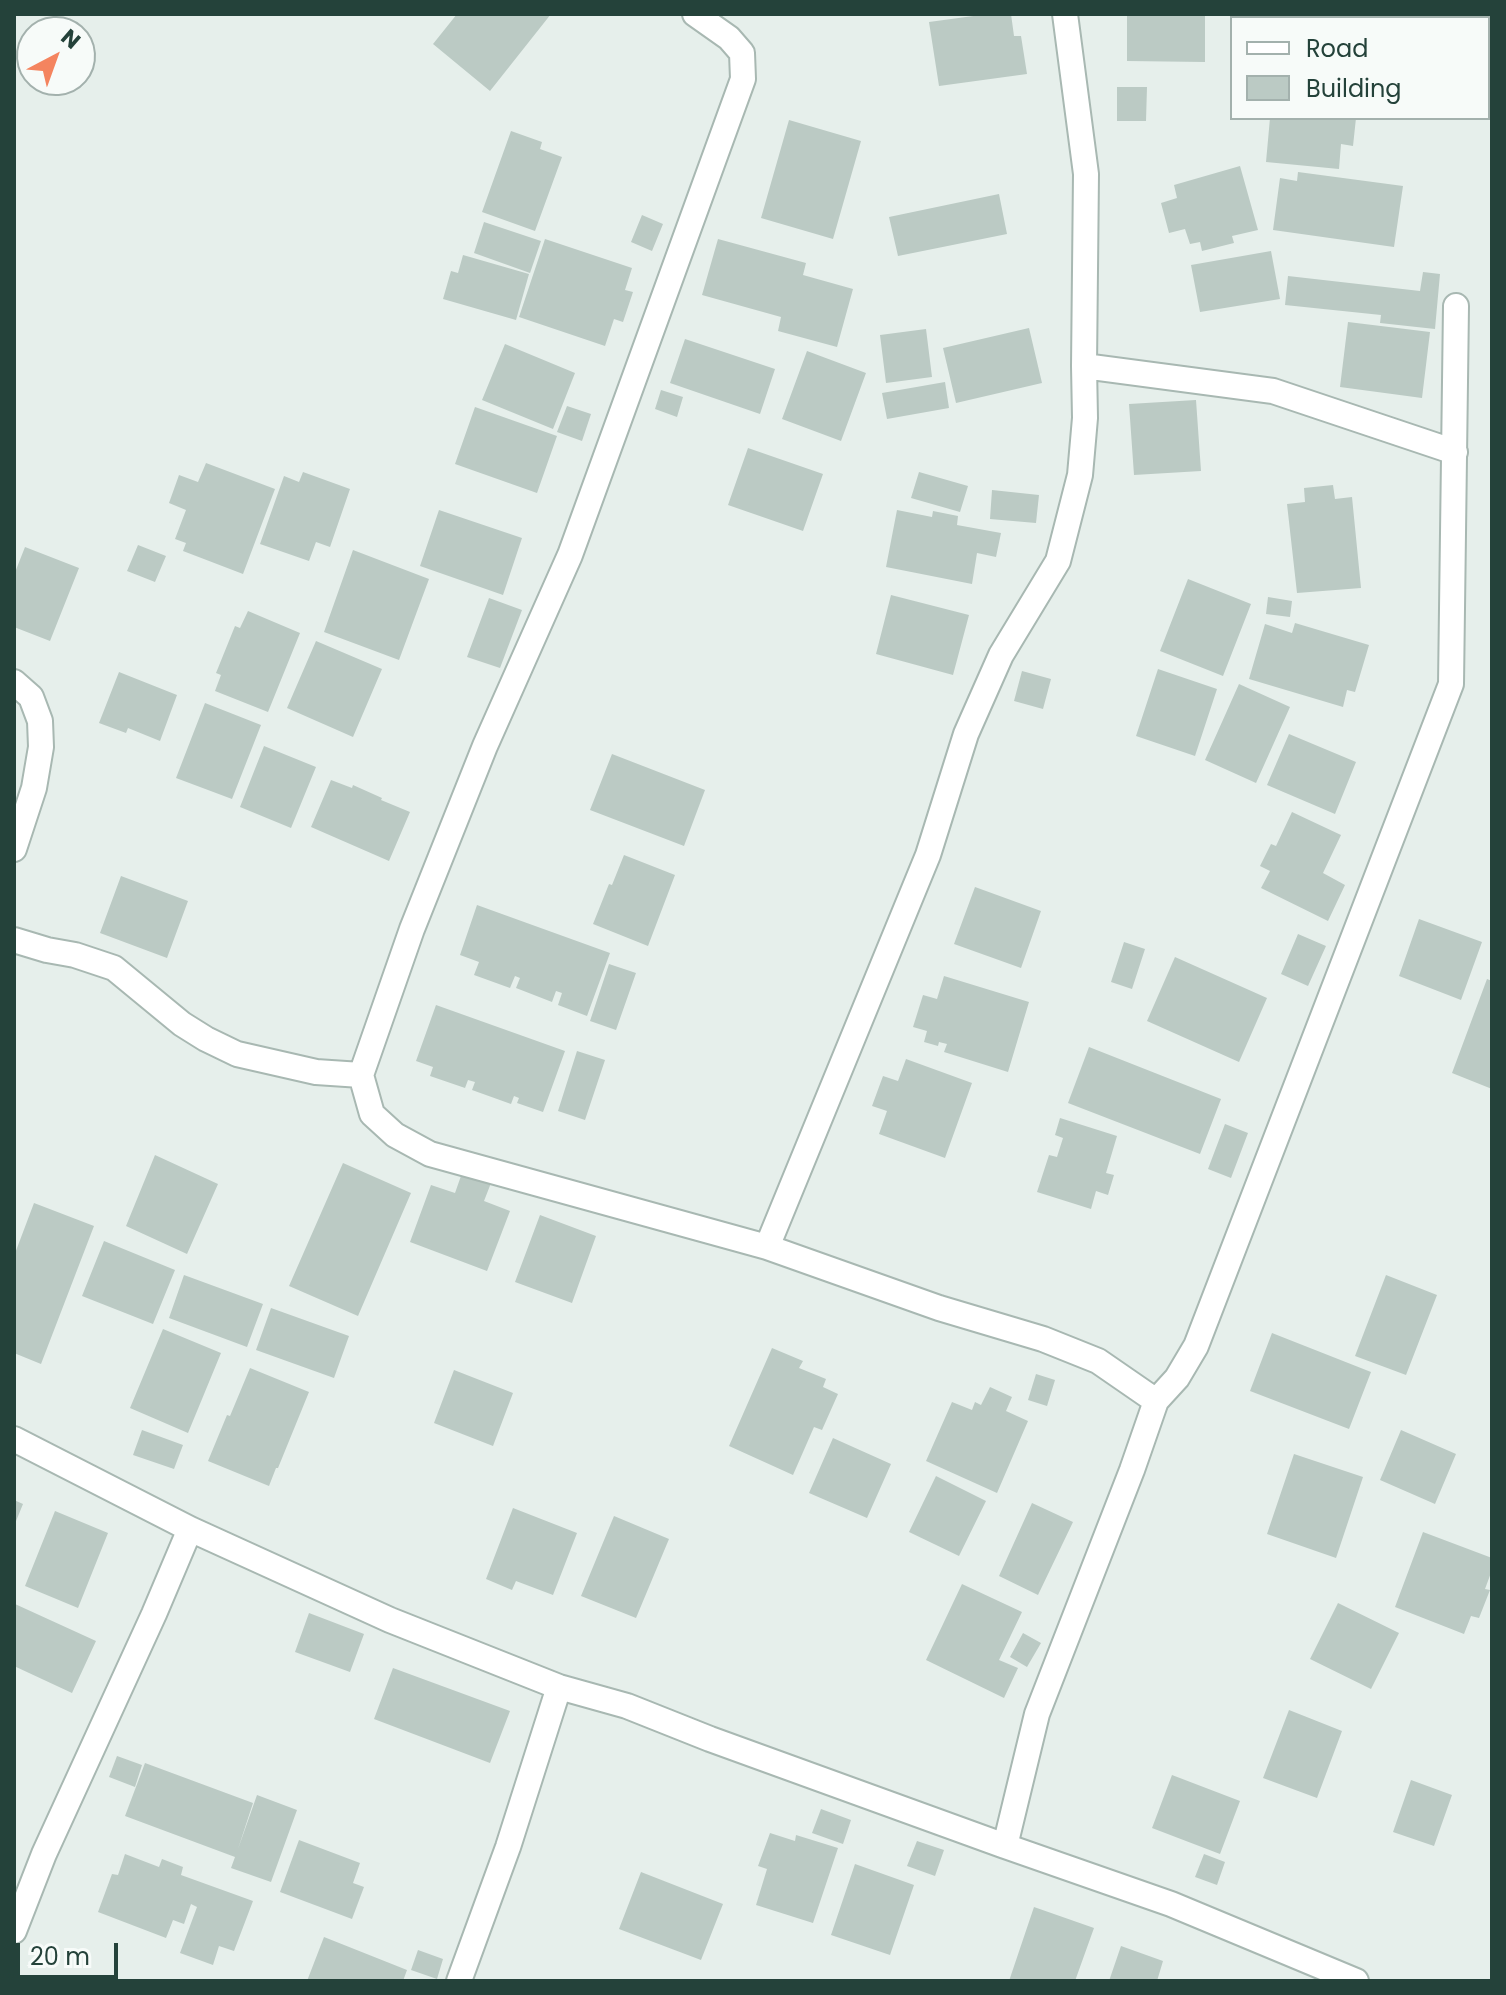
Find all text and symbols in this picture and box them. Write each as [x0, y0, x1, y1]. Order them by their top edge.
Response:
north arrow [16, 16, 96, 96]
legend [1230, 16, 1490, 120]
text: N [54, 22, 87, 56]
text: Road [1306, 32, 1368, 65]
text: Building [1306, 72, 1402, 105]
scale bar [20, 1927, 122, 1977]
text: 20 m [30, 1940, 90, 1973]

